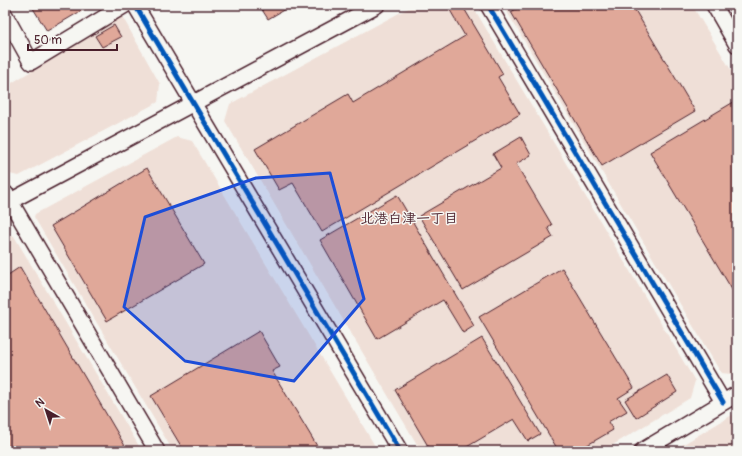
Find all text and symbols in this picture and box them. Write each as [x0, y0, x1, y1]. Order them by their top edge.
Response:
scale bar [28, 26, 117, 52]
text: 50 m [34, 33, 62, 48]
district label: 北港白津一丁目 [360, 210, 458, 227]
north arrow [26, 390, 66, 430]
text: N [33, 395, 47, 410]

